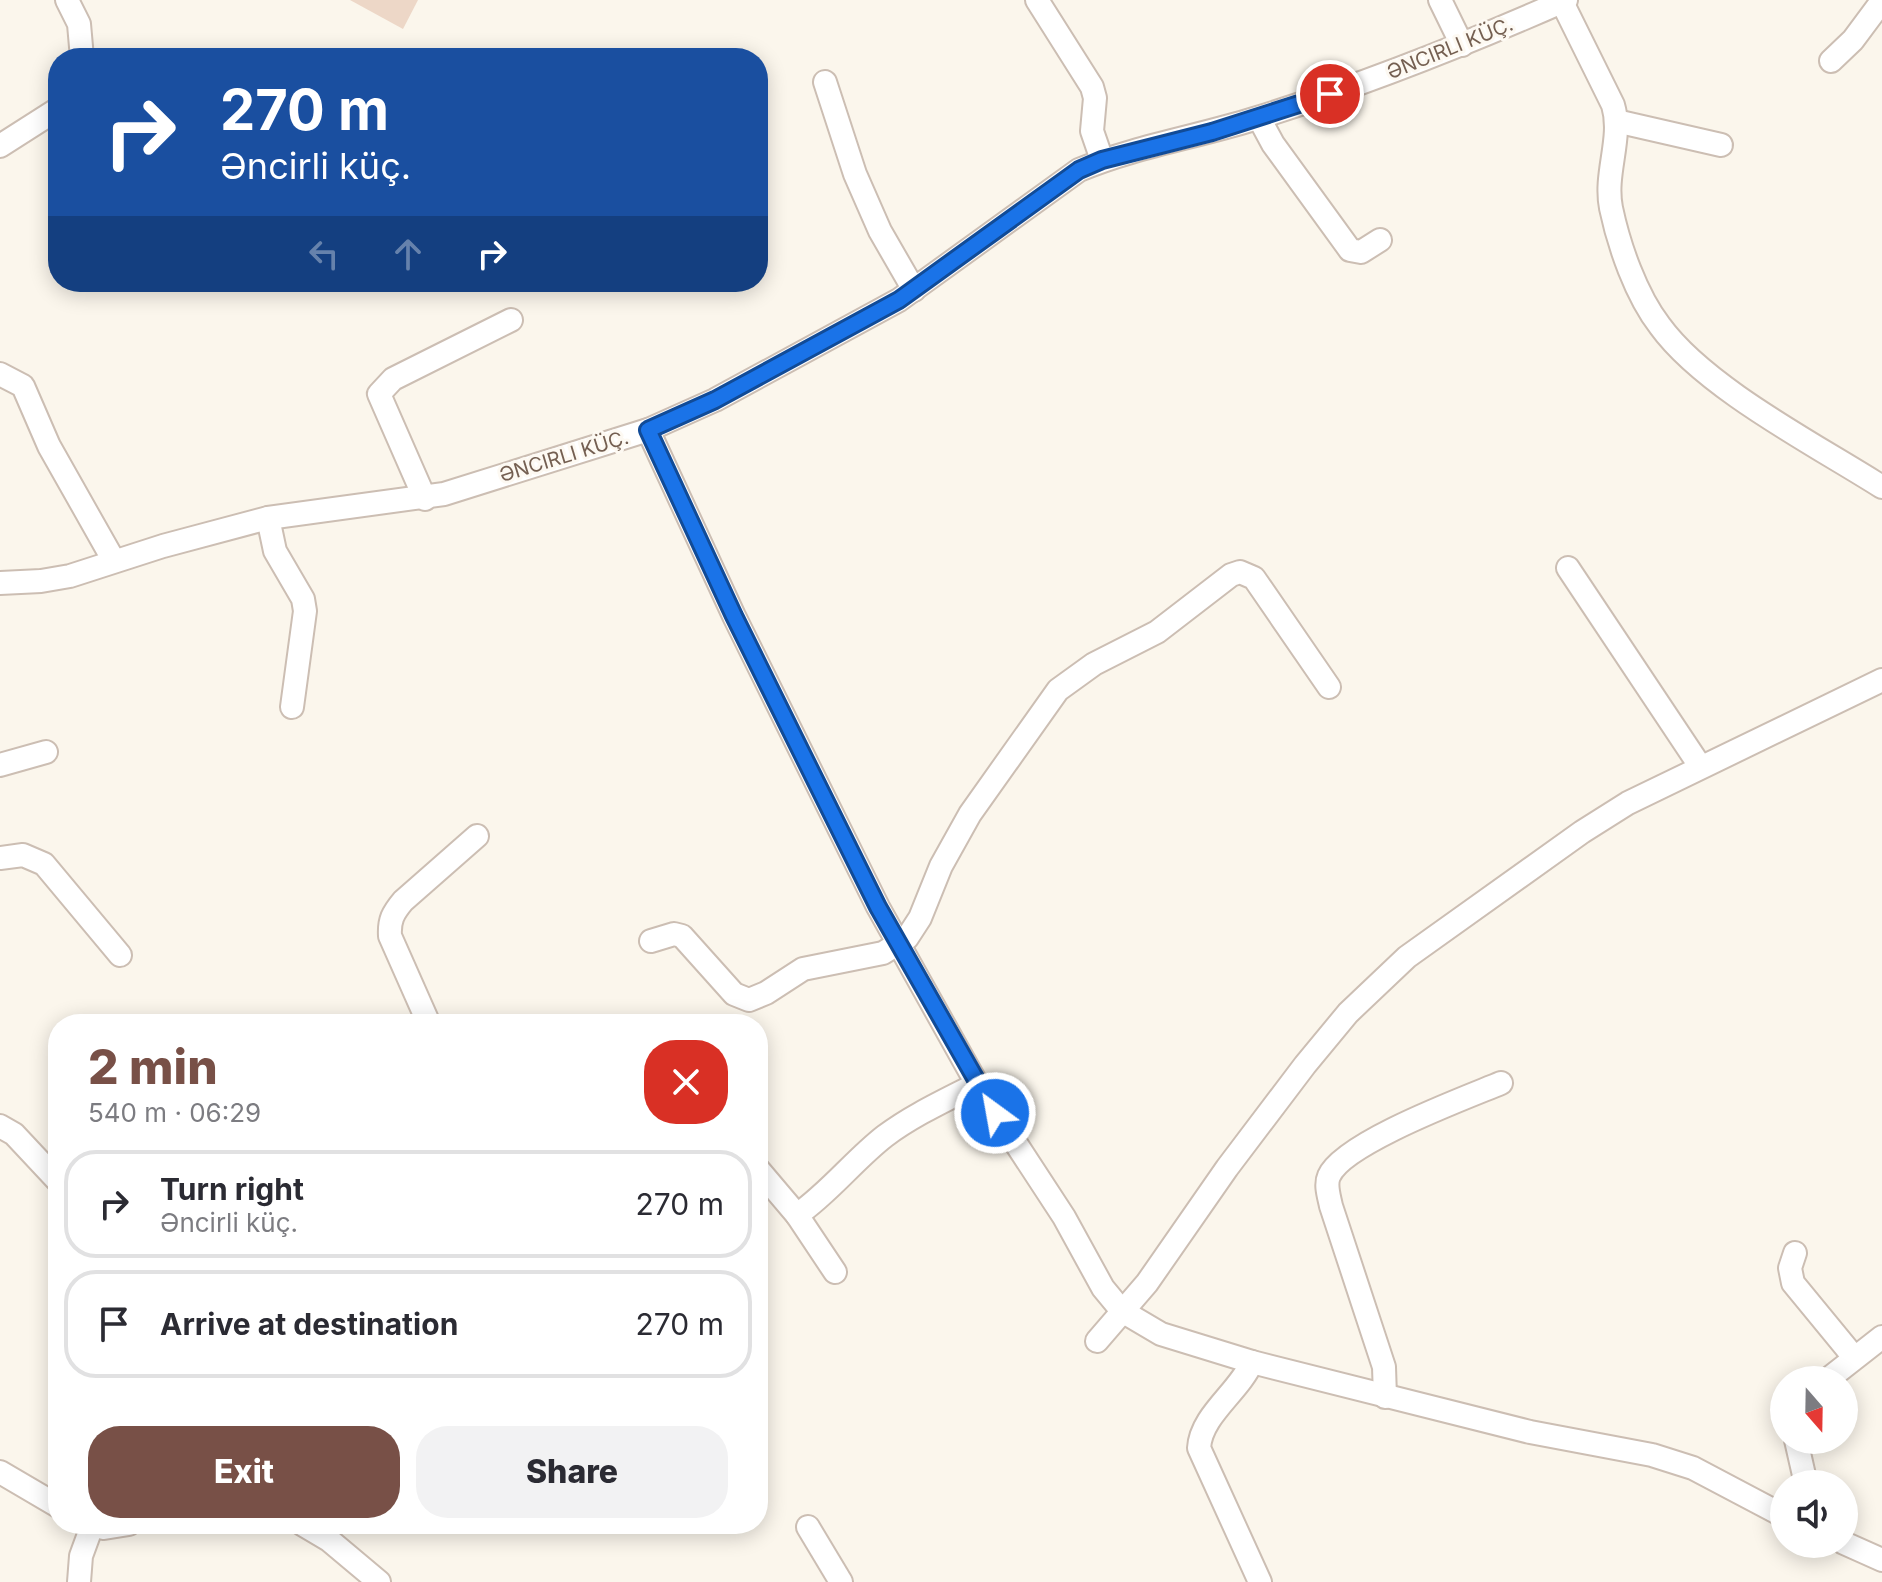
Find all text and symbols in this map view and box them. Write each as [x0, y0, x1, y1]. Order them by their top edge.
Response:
street label: ƏNCIRLI KÜÇ. [1383, 12, 1517, 84]
pin [1296, 60, 1364, 128]
icon: arrive [1308, 72, 1352, 116]
text: 270 m [220, 76, 389, 144]
icon: right [88, 80, 192, 184]
text: Əncirli küç. [220, 144, 411, 188]
icon: left [302, 232, 346, 276]
icon: ahead [386, 232, 430, 276]
icon: right [470, 232, 514, 276]
street label: ƏNCIRLI KÜÇ. [496, 425, 632, 487]
text: 2 min [88, 1037, 218, 1096]
button: close [644, 1040, 728, 1124]
position arrow [953, 1071, 1037, 1155]
text: 540 m · 06:29 [88, 1097, 261, 1128]
text: Turn right [160, 1171, 304, 1207]
icon: right [92, 1182, 136, 1226]
text: 270 m [636, 1186, 724, 1222]
text: Əncirli küç. [160, 1207, 298, 1238]
icon: arrive [92, 1302, 136, 1346]
text: Arrive at destination [160, 1306, 458, 1342]
text: 270 m [636, 1306, 724, 1342]
north arrow [1770, 1366, 1858, 1454]
map controls [1770, 1366, 1858, 1558]
button: Exit [88, 1426, 400, 1518]
button: Share [416, 1426, 728, 1518]
button: sound [1770, 1470, 1858, 1558]

